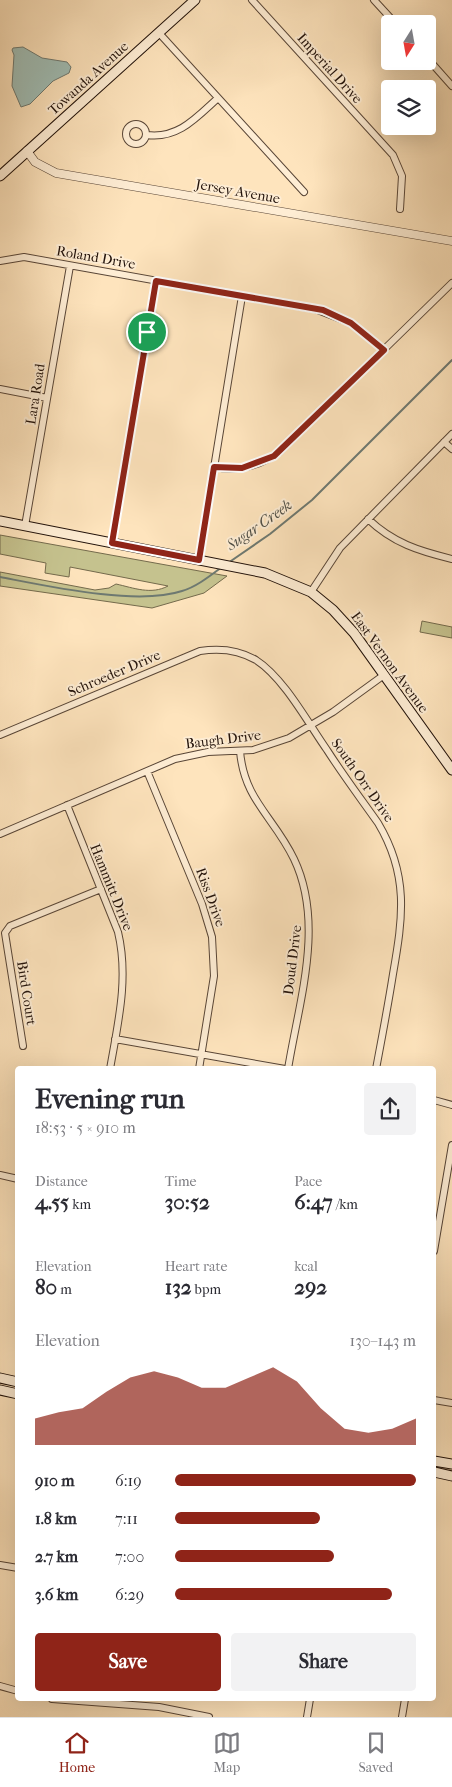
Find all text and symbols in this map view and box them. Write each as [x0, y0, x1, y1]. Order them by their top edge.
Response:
north arrow [381, 15, 436, 70]
map controls [381, 15, 436, 135]
street label: Imperial Drive [293, 29, 366, 107]
street label: Towanda Avenue [45, 38, 132, 119]
button: layers [381, 80, 436, 135]
street label: Jersey Avenue [193, 176, 282, 207]
street label: Roland Drive [55, 242, 137, 273]
pin [126, 311, 168, 353]
icon: arrive [133, 318, 161, 346]
street label: Lara Road [22, 362, 49, 426]
water label: Sugar Creek [222, 496, 295, 555]
street label: East Vernon Avenue [347, 608, 432, 716]
street label: Schroeder Drive [65, 646, 163, 701]
street label: Baugh Drive [184, 726, 262, 753]
street label: South Orr Drive [327, 735, 398, 825]
street label: Hammitt Drive [86, 841, 137, 933]
street label: Riss Drive [192, 865, 229, 929]
street label: Doud Drive [280, 924, 305, 996]
street label: Bird Court [13, 960, 40, 1027]
text: Evening run [35, 1082, 185, 1115]
button: share [364, 1083, 416, 1135]
text: 18:53 · 5 × 910 m [35, 1118, 136, 1137]
text: Distance [35, 1173, 88, 1190]
text: Time [165, 1173, 196, 1190]
text: Pace [294, 1173, 322, 1190]
text: 4.55 [35, 1190, 69, 1214]
text: 30:52 [165, 1190, 210, 1214]
text: 6:47 [294, 1190, 333, 1214]
text: km [69, 1196, 91, 1213]
text: /km [333, 1196, 358, 1213]
text: Elevation [35, 1258, 92, 1275]
text: Heart rate [165, 1258, 227, 1275]
text: kcal [294, 1258, 318, 1275]
text: 80 [35, 1275, 57, 1299]
text: 132 [165, 1275, 192, 1299]
text: 292 [294, 1275, 327, 1299]
text: m [57, 1281, 72, 1298]
text: bpm [192, 1281, 221, 1298]
text: Elevation [35, 1331, 100, 1350]
text: 130–143 m [349, 1331, 416, 1350]
text: 910 m [35, 1471, 75, 1490]
text: 6:19 [115, 1471, 142, 1490]
text: 1.8 km [35, 1509, 77, 1528]
text: 7:11 [115, 1509, 138, 1528]
text: 2.7 km [35, 1547, 78, 1566]
text: 7:00 [115, 1547, 144, 1566]
text: 3.6 km [35, 1585, 78, 1604]
text: 6:29 [115, 1585, 144, 1604]
button: Save [35, 1633, 221, 1691]
button: Share [231, 1633, 416, 1691]
tab: Home [59, 1729, 95, 1776]
tab: Map [213, 1729, 241, 1776]
tab: Saved [358, 1729, 393, 1776]

